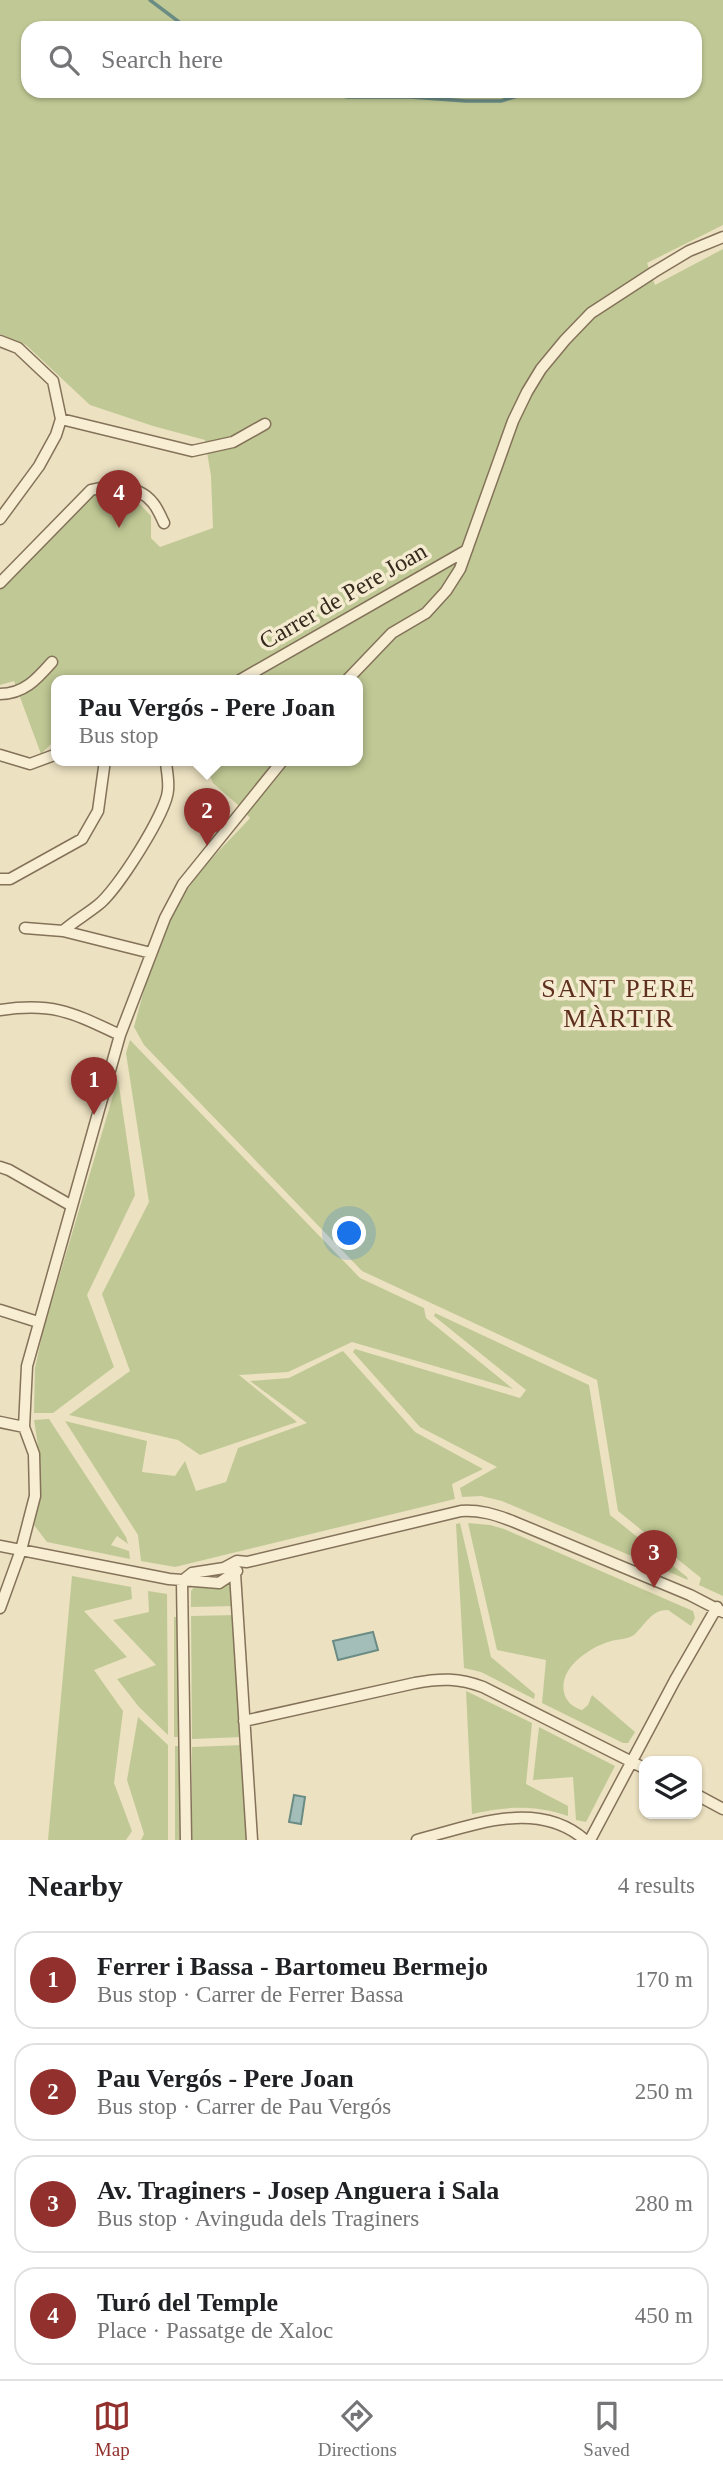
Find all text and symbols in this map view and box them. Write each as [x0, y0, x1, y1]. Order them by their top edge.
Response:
search box [21, 21, 702, 98]
icon: search [45, 41, 83, 79]
text: Search here [101, 45, 223, 74]
pin: 4 [96, 470, 142, 528]
street label: Carrer de Pere Joan [255, 538, 431, 654]
popup [51, 675, 363, 766]
text: Pau Vergós - Pere Joan [79, 693, 335, 722]
text: Bus stop [79, 723, 159, 748]
pin: 2 [184, 788, 230, 846]
district label: SANT PERE MÀRTIR [541, 974, 697, 1033]
pin: 1 [71, 1057, 117, 1115]
your location [332, 1216, 366, 1250]
pin: 3 [631, 1530, 677, 1588]
map controls [639, 1756, 702, 1819]
button: layers [639, 1756, 702, 1819]
text: Nearby [28, 1869, 123, 1902]
text: 4 results [618, 1873, 695, 1898]
text: Ferrer i Bassa - Bartomeu Bermejo [97, 1952, 488, 1981]
text: 1 [47, 1967, 59, 1992]
text: 170 m [635, 1967, 693, 1992]
text: Bus stop · Carrer de Ferrer Bassa [97, 1982, 404, 2007]
text: Pau Vergós - Pere Joan [97, 2064, 354, 2093]
text: 2 [47, 2079, 59, 2104]
text: 250 m [635, 2079, 693, 2104]
text: Bus stop · Carrer de Pau Vergós [97, 2094, 391, 2119]
text: Av. Traginers - Josep Anguera i Sala [97, 2176, 499, 2205]
text: 3 [47, 2191, 59, 2216]
text: 280 m [635, 2191, 693, 2216]
text: Bus stop · Avinguda dels Traginers [97, 2206, 419, 2231]
text: Turó del Temple [97, 2288, 278, 2317]
text: 4 [47, 2303, 59, 2328]
text: 450 m [635, 2303, 693, 2328]
text: Place · Passatge de Xaloc [97, 2318, 333, 2343]
tab: Map [93, 2397, 131, 2461]
tab: Directions [318, 2397, 397, 2461]
tab: Saved [583, 2397, 630, 2461]

